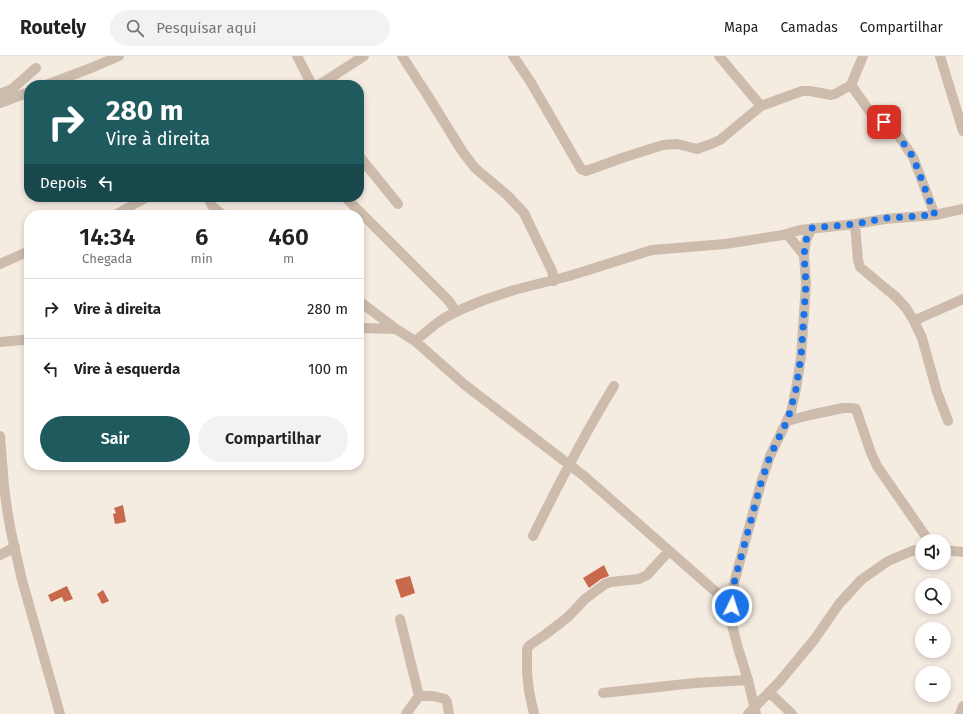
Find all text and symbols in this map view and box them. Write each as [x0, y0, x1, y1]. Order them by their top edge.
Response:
search box [110, 10, 390, 46]
text: Routely [20, 16, 86, 39]
icon: search [124, 17, 146, 39]
text: Pesquisar aqui [156, 19, 256, 37]
text: Mapa [724, 19, 758, 36]
text: Camadas [780, 19, 838, 36]
text: Compartilhar [860, 19, 943, 36]
text: 280 m [106, 94, 183, 127]
icon: right [40, 96, 92, 148]
pin [867, 105, 901, 139]
icon: arrive [873, 111, 895, 133]
text: Vire à direita [106, 128, 210, 150]
icon: left [95, 172, 117, 194]
text: Depois [40, 174, 87, 192]
text: 14:34 [79, 223, 135, 251]
text: 6 [195, 223, 208, 251]
text: 460 [268, 223, 309, 251]
text: Chegada [82, 251, 132, 266]
text: min [191, 251, 213, 266]
text: m [283, 251, 294, 266]
icon: right [40, 298, 62, 320]
text: Vire à direita [74, 300, 161, 318]
text: 280 m [307, 300, 348, 318]
icon: left [40, 358, 62, 380]
text: Vire à esquerda [74, 360, 180, 378]
text: 100 m [308, 360, 348, 378]
button: Sair [40, 416, 190, 462]
button: Compartilhar [198, 416, 348, 462]
map controls [915, 534, 951, 702]
button: sound [915, 534, 951, 570]
button: search [915, 578, 951, 614]
position arrow [711, 585, 753, 627]
button: + [915, 622, 951, 658]
button: − [915, 666, 951, 702]

